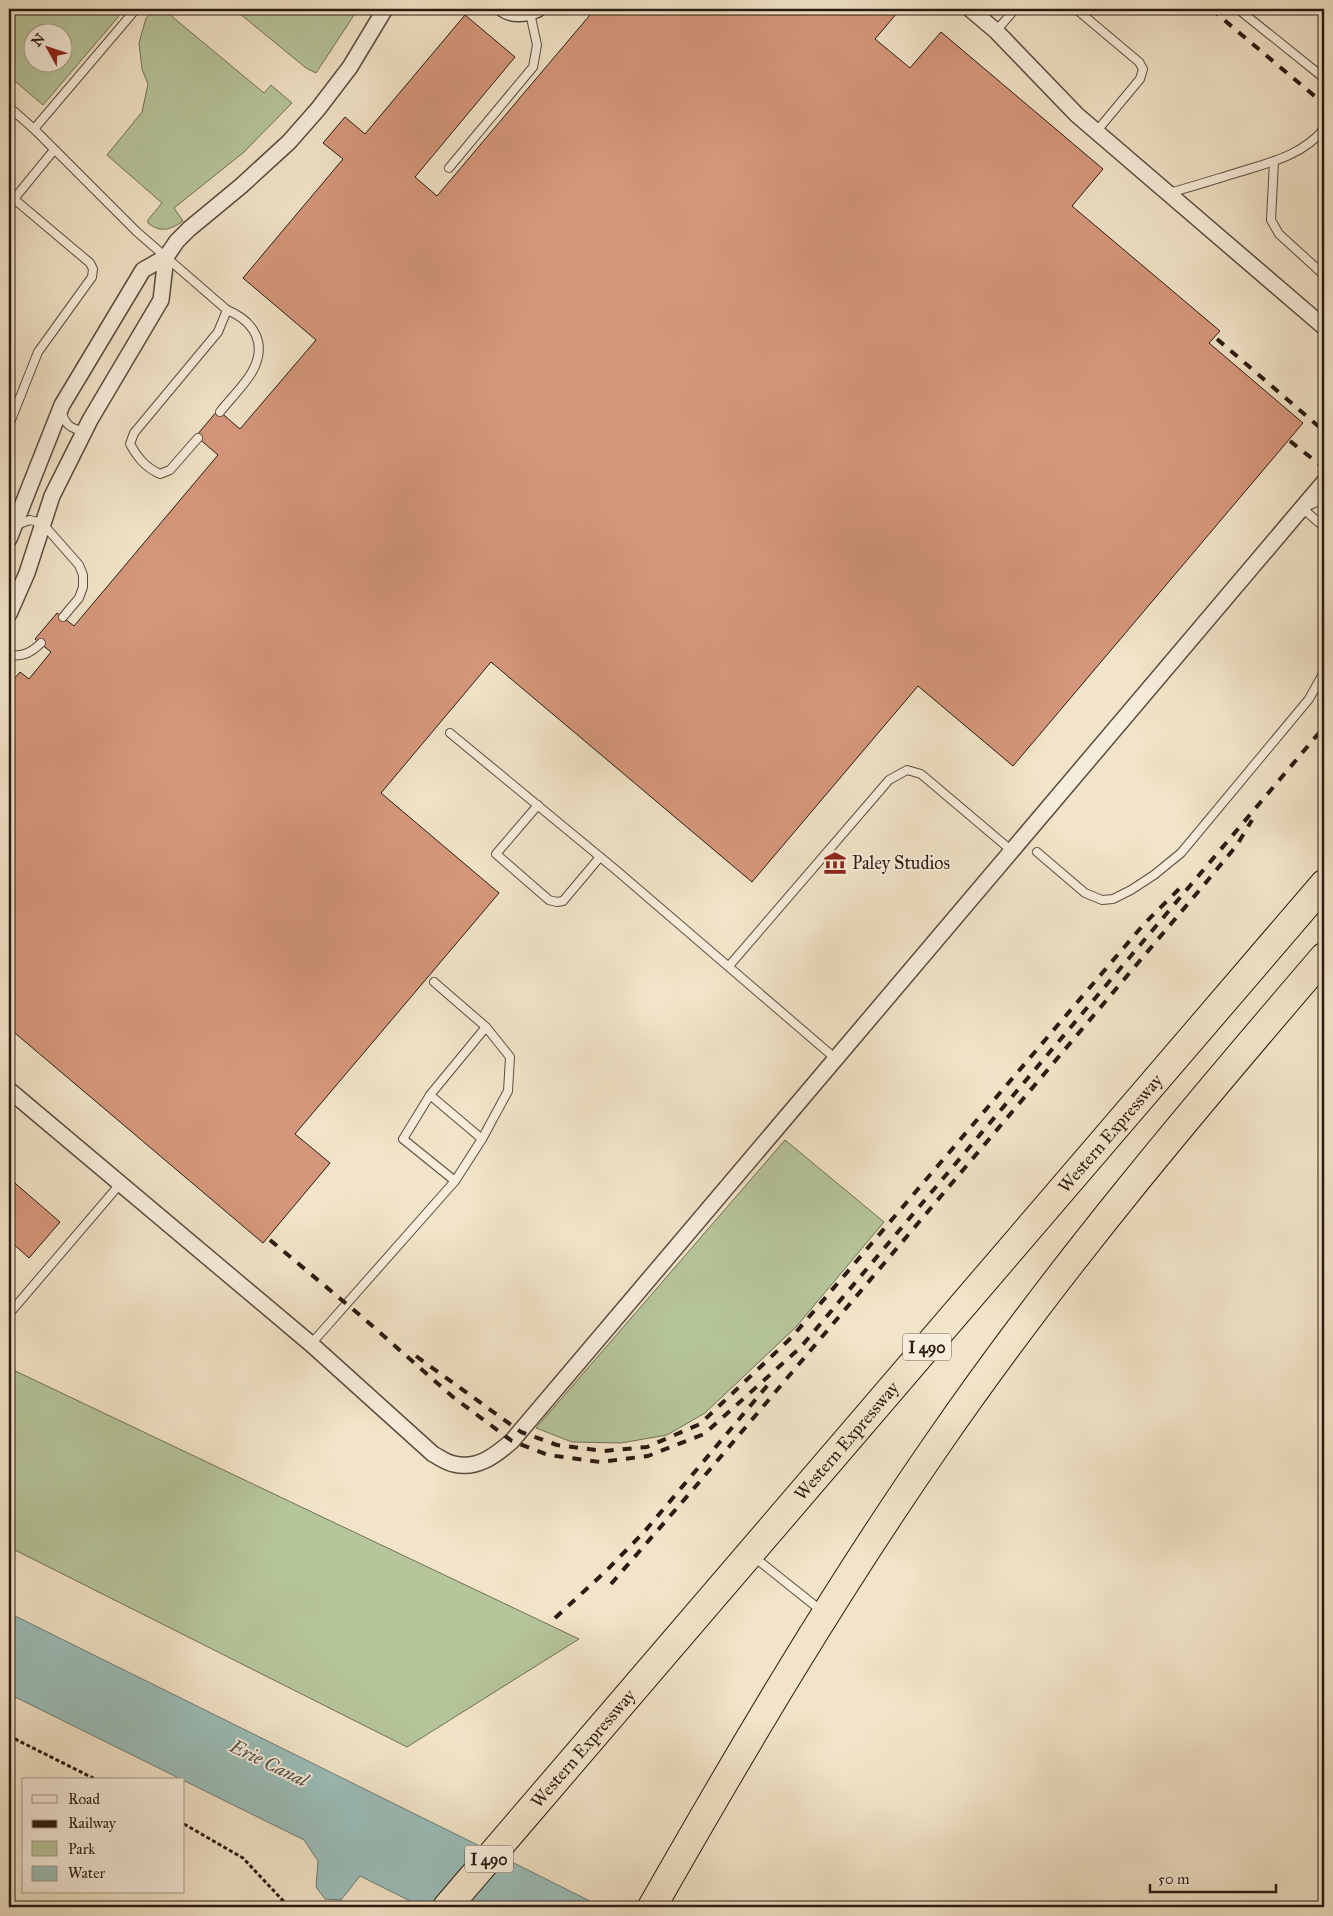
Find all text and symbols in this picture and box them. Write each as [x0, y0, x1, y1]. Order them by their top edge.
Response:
north arrow [22, 22, 72, 72]
text: N [28, 30, 49, 50]
museum icon: Paley Studios [822, 850, 848, 876]
place label: Paley Studios [852, 852, 950, 874]
street label: Western Expressway [1053, 1069, 1168, 1197]
road number: I 490 [903, 1334, 951, 1360]
street label: Western Expressway [790, 1377, 904, 1505]
street label: Western Expressway [526, 1684, 640, 1812]
water label: Erie Canal [225, 1734, 314, 1793]
legend [22, 1778, 185, 1894]
text: Road [68, 1790, 100, 1808]
text: Railway [68, 1814, 117, 1832]
text: Park [68, 1840, 95, 1858]
road number: I 490 [465, 1846, 513, 1872]
scale bar [1150, 1861, 1277, 1893]
text: Water [68, 1864, 105, 1882]
text: 50 m [1158, 1870, 1190, 1888]

